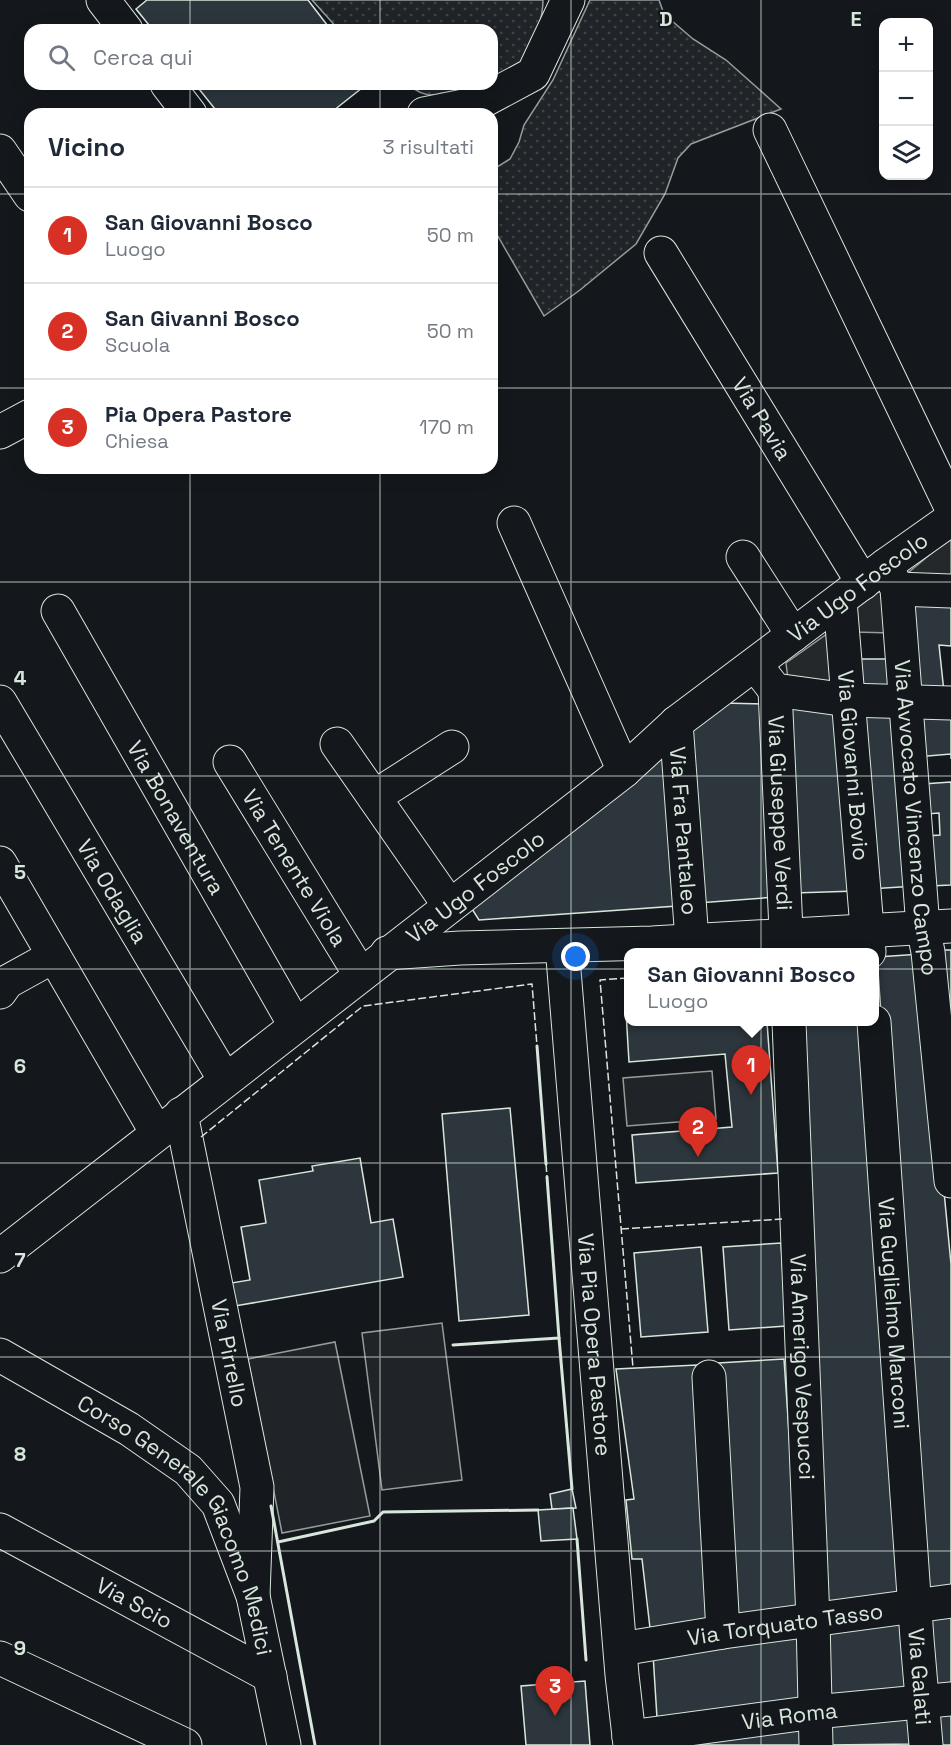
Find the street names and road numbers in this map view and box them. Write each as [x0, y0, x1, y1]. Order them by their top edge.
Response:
street label: Via Pavia [726, 372, 798, 465]
street label: Via Ugo Foscolo [782, 526, 933, 648]
street label: Via Avvocato Vincenzo Campo [888, 659, 944, 977]
street label: Via Giovanni Bovio [832, 669, 875, 862]
street label: Via Giuseppe Verdi [762, 715, 799, 911]
street label: Via Bonaventura [121, 736, 232, 900]
street label: Via Fra Pantaleo [664, 745, 704, 916]
street label: Via Tenente Viola [236, 784, 354, 952]
street label: Via Ugo Foscolo [400, 824, 550, 949]
street label: Via Odaglia [71, 834, 154, 948]
street label: Via Guglielmo Marconi [872, 1197, 916, 1430]
street label: Via Pia Opera Pastore [572, 1232, 618, 1457]
street label: Via Amerigo Vespucci [784, 1253, 821, 1480]
street label: Via Pirrello [205, 1297, 254, 1410]
street label: Corso Generale Giacomo Medici [72, 1388, 279, 1658]
street label: Via Scio [91, 1571, 178, 1635]
street label: Via Torquato Tasso [685, 1596, 885, 1652]
street label: Via Galati [902, 1627, 938, 1726]
street label: Via Roma [740, 1696, 839, 1736]

